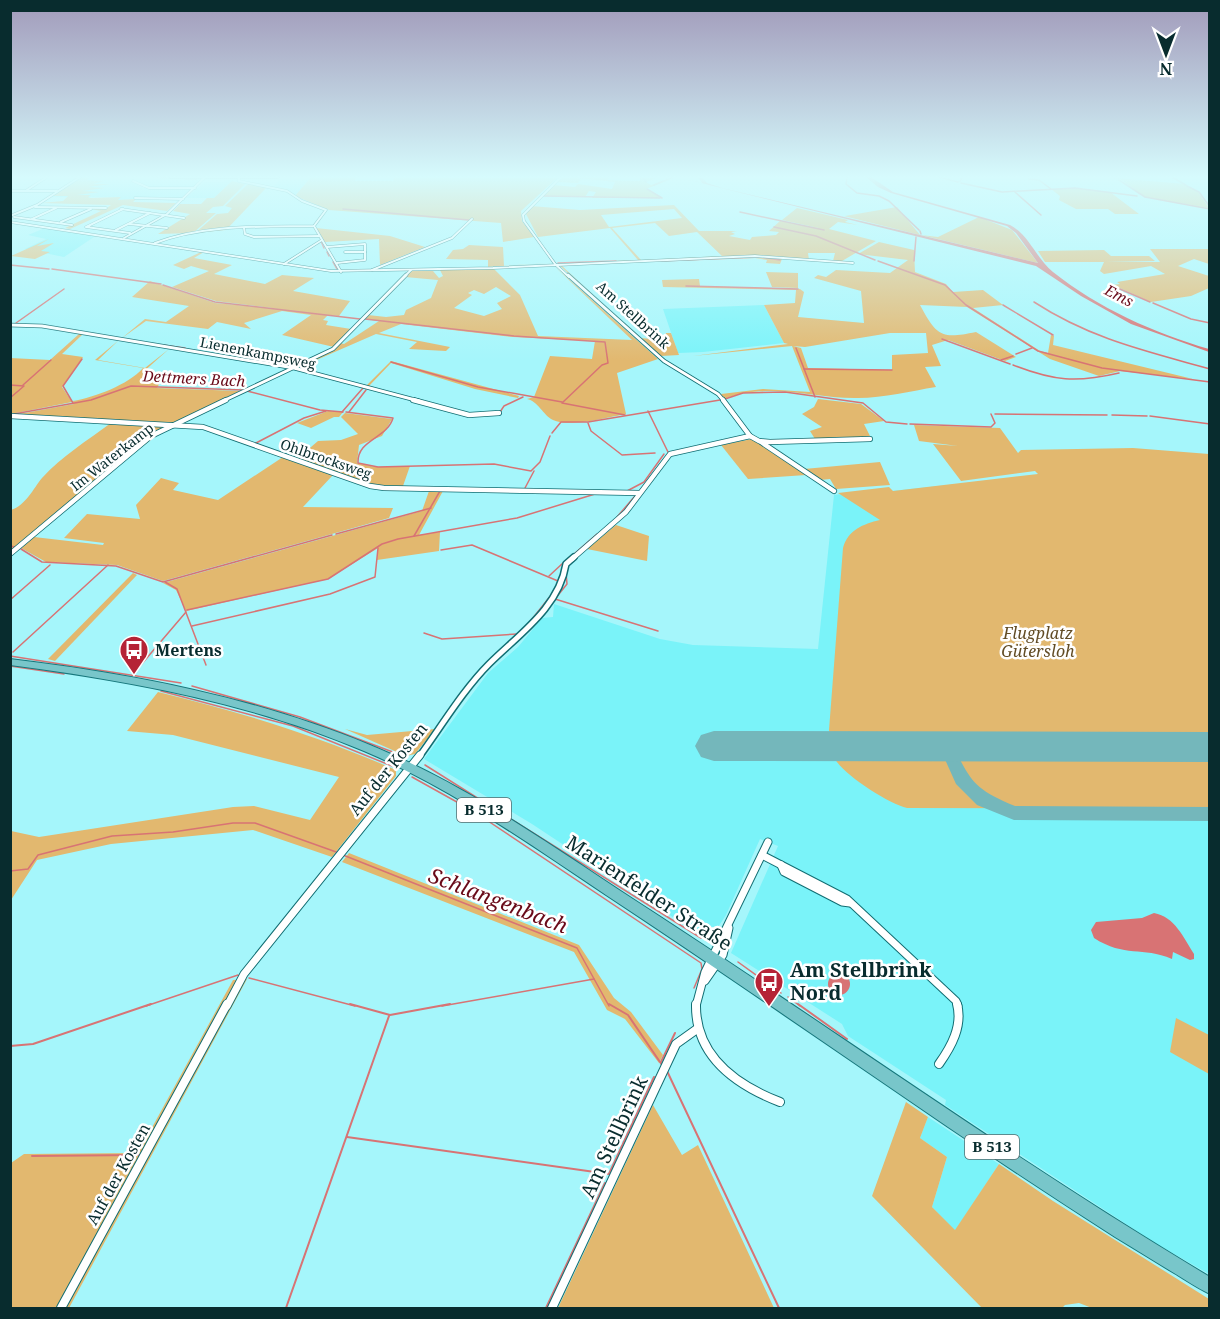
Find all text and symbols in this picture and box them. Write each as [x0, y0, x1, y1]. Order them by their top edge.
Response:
north arrow [1136, 24, 1196, 84]
text: N [1159, 58, 1172, 80]
street label: Am Stellbrink [593, 277, 675, 353]
water label: Ems [1101, 279, 1137, 311]
street label: Lienenkampsweg [199, 332, 318, 373]
water label: Dettmers Bach [141, 365, 246, 391]
street label: Im Waterkamp [66, 418, 157, 495]
street label: Ohlbrocksweg [278, 434, 375, 483]
park label: Flugplatz Gütersloh [1001, 622, 1075, 662]
bus stop icon: Mertens [118, 634, 150, 676]
place label: Mertens [155, 639, 222, 661]
street label: Auf der Kosten [344, 718, 432, 820]
road number: B 513 [457, 798, 511, 822]
street label: Marienfelder Straße [561, 829, 738, 957]
water label: Schlangenbach [425, 861, 572, 940]
place label: Am Stellbrink Nord [790, 956, 932, 1006]
bus stop icon: Am Stellbrink Nord [753, 966, 785, 1008]
street label: Am Stellbrink [573, 1071, 654, 1202]
street label: Auf der Kosten [81, 1119, 155, 1229]
road number: B 513 [965, 1135, 1019, 1159]

